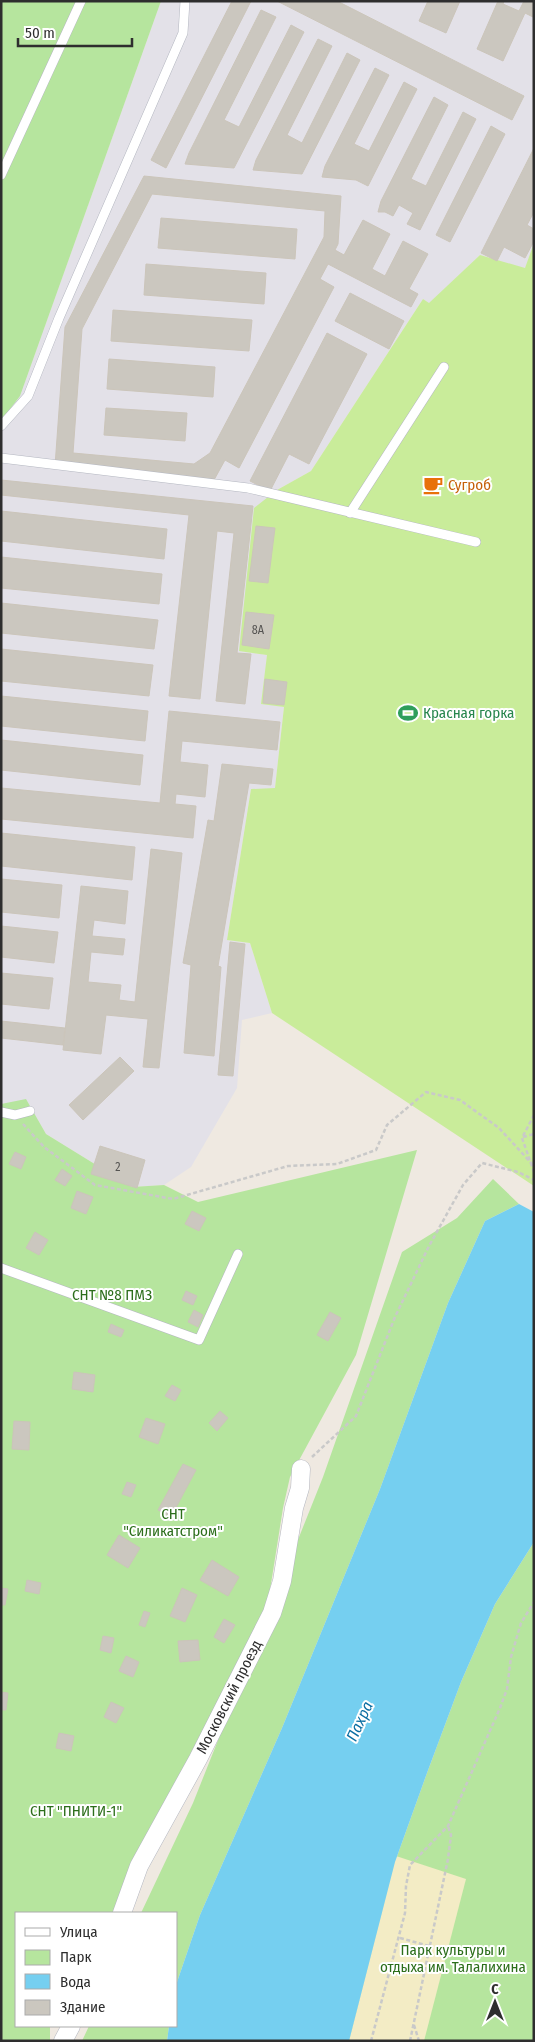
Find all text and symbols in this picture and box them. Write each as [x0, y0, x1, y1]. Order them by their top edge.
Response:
scale bar [18, 15, 131, 47]
text: 50 m [25, 24, 55, 42]
cafe icon: Сугроб [422, 474, 444, 496]
place label: Сугроб [448, 476, 491, 494]
house number: 8А [252, 623, 265, 637]
sports icon: Красная горка [397, 702, 419, 724]
place label: Красная горка [423, 704, 514, 722]
house number: 2 [115, 1160, 121, 1174]
park label: СНТ №8 ПМЗ [72, 1286, 152, 1304]
park label: СНТ "Силикатстром" [123, 1505, 223, 1540]
street label: Московский проезд [193, 1637, 265, 1757]
water label: Пахра [342, 1698, 377, 1744]
park label: СНТ "ПНИТИ-1" [30, 1802, 122, 1820]
legend [15, 1912, 178, 2027]
text: Улица [59, 1923, 98, 1941]
park label: Парк культуры и отдыха им. Талалихина [380, 1941, 526, 1976]
text: Парк [60, 1948, 91, 1966]
text: Вода [60, 1973, 91, 1991]
north arrow [470, 1977, 520, 2027]
text: С [491, 1981, 499, 1998]
text: Здание [60, 1998, 106, 2016]

